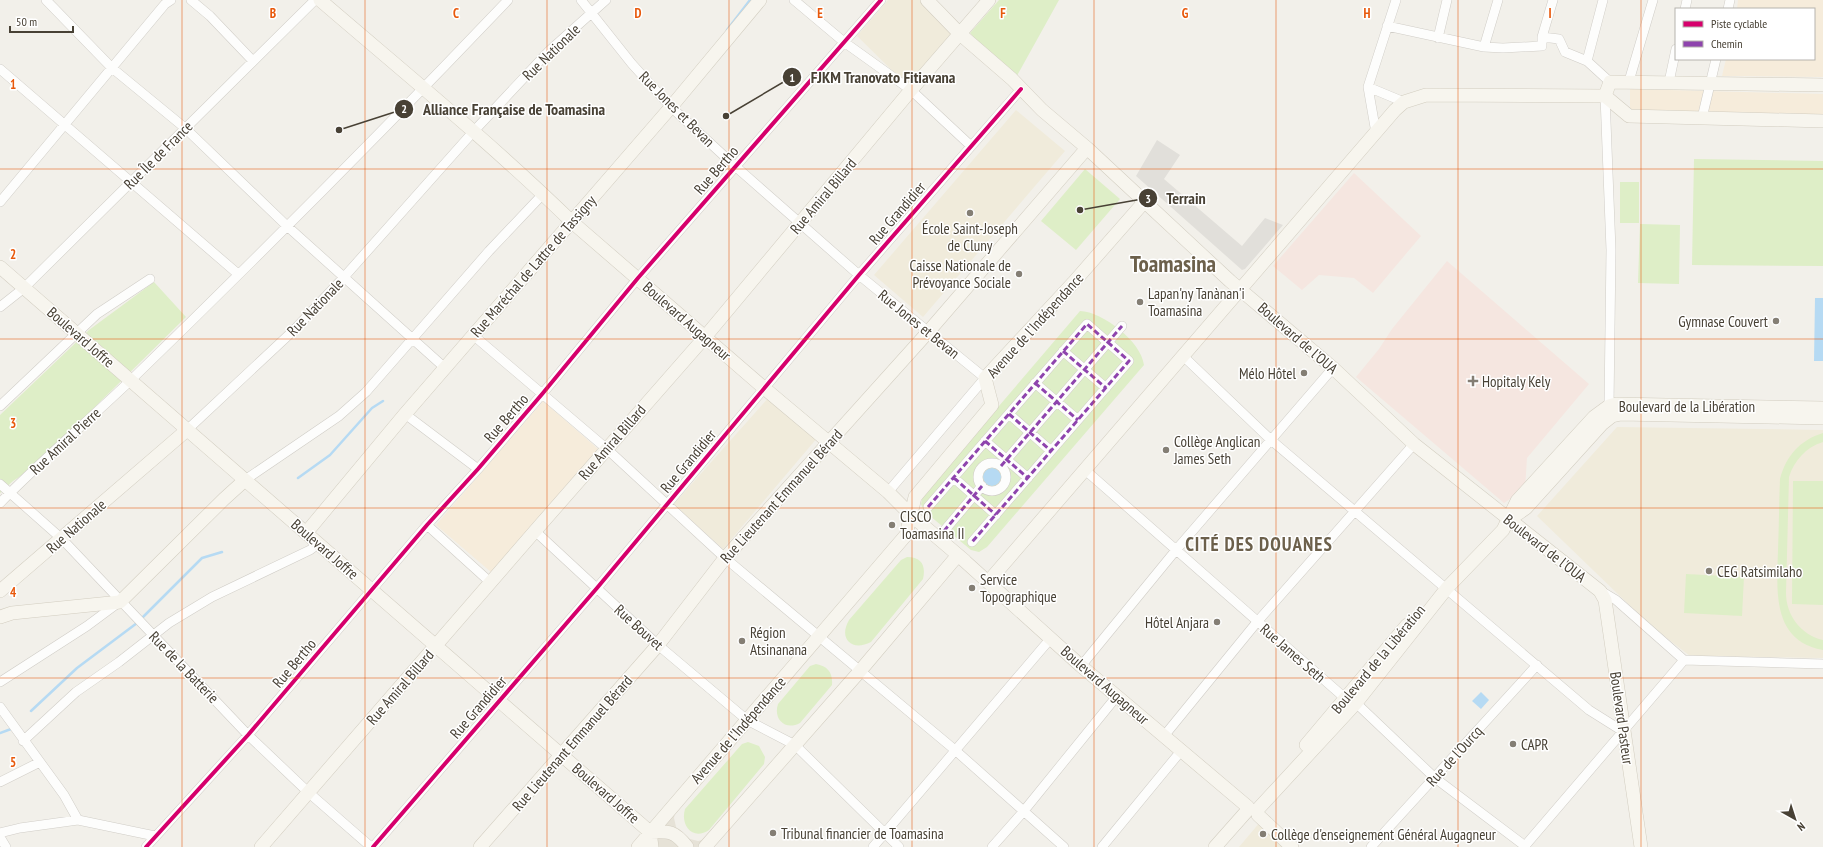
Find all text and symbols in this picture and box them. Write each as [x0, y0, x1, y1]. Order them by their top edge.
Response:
text: B [270, 5, 276, 22]
text: C [453, 5, 459, 22]
text: D [635, 5, 642, 22]
text: E [817, 5, 823, 22]
text: F [1000, 5, 1006, 22]
text: G [1182, 5, 1189, 22]
text: H [1364, 5, 1371, 22]
text: I [1548, 5, 1552, 22]
scale bar [10, 8, 73, 34]
legend [1675, 8, 1815, 60]
text: 50 m [16, 14, 37, 29]
text: Piste cyclable [1711, 16, 1767, 31]
street label: Rue Nationale [518, 20, 584, 84]
text: Chemin [1711, 36, 1742, 51]
callout: FJKM Tranovato Fitiavana [782, 63, 963, 91]
street label: Rue Jones et Bevan [635, 67, 719, 151]
text: FJKM Tranovato Fitiavana [811, 67, 956, 87]
text: 1 [789, 70, 795, 85]
text: 1 [10, 76, 16, 93]
callout: Alliance Française de Toamasina [394, 95, 613, 123]
text: Alliance Française de Toamasina [422, 99, 605, 119]
text: 2 [401, 101, 407, 116]
street label: Rue Île de France [120, 117, 196, 193]
street label: Rue Bertho [690, 142, 742, 198]
street label: Rue Amiral Billard [786, 154, 860, 238]
street label: Rue Grandidier [865, 177, 930, 248]
callout: Terrain [1138, 184, 1214, 212]
text: Terrain [1166, 188, 1206, 208]
street label: Rue Maréchal de Lattre de Tassigny [466, 191, 600, 341]
text: 3 [1145, 191, 1151, 206]
marker: École Saint-Joseph de Cluny [965, 208, 975, 218]
place label: École Saint-Joseph de Cluny [922, 219, 1018, 255]
text: 2 [10, 246, 16, 263]
district label: Toamasina [1130, 249, 1216, 278]
place label: Caisse Nationale de Prévoyance Sociale [909, 256, 1011, 292]
street label: Avenue de l'Indépendance [983, 268, 1087, 382]
marker: Caisse Nationale de Prévoyance Sociale [1014, 269, 1024, 279]
street label: Rue Nationale [283, 274, 347, 340]
street label: Boulevard Augagneur [639, 278, 736, 365]
place label: Lapan'ny Tanànan'i Toamasina [1148, 284, 1245, 320]
street label: Rue Jones et Bevan [875, 285, 963, 363]
marker: Lapan'ny Tanànan'i Toamasina [1135, 297, 1145, 307]
street label: Boulevard de l'OUA [1254, 298, 1343, 379]
street label: Boulevard Joffre [43, 303, 119, 371]
place label: Gymnase Couvert [1678, 312, 1768, 331]
marker: Gymnase Couvert [1771, 316, 1781, 326]
place label: Mélo Hôtel [1239, 364, 1297, 383]
marker: Mélo Hôtel [1299, 368, 1309, 378]
place label: Hopitaly Kely [1482, 372, 1551, 391]
marker: Hopitaly Kely [1467, 375, 1479, 387]
street label: Rue Bertho [480, 390, 532, 446]
street label: Boulevard de la Libération [1619, 397, 1755, 416]
street label: Rue Amiral Billard [574, 400, 650, 484]
street label: Rue Amiral Pierre [26, 403, 104, 479]
text: 3 [10, 415, 16, 432]
street label: Rue Grandidier [656, 425, 721, 497]
street label: Rue Lieutenant Emmanuel Bérard [716, 425, 846, 567]
place label: Collège Anglican James Seth [1173, 432, 1260, 468]
marker: Collège Anglican James Seth [1161, 445, 1171, 455]
street label: Rue Nationale [42, 495, 110, 557]
place label: CISCO Toamasina II [900, 507, 965, 543]
street label: Boulevard de l'OUA [1500, 510, 1591, 587]
street label: Boulevard Joffre [287, 515, 363, 583]
marker: CISCO Toamasina II [887, 520, 897, 530]
district label: CITÉ DES DOUANES [1185, 532, 1333, 556]
place label: CEG Ratsimilaho [1717, 562, 1802, 581]
marker: CEG Ratsimilaho [1704, 566, 1714, 576]
place label: Service Topographique [980, 570, 1057, 606]
marker: Service Topographique [967, 583, 977, 593]
text: 4 [10, 584, 17, 601]
street label: Rue Bouvet [611, 600, 667, 654]
street label: Boulevard de la Libération [1327, 601, 1429, 717]
place label: Hôtel Anjara [1145, 613, 1209, 632]
marker: Hôtel Anjara [1212, 617, 1222, 627]
street label: Rue James Seth [1256, 620, 1330, 686]
place label: Région Atsinanana [750, 623, 807, 659]
street label: Rue de la Batterie [145, 627, 223, 707]
street label: Rue Bertho [268, 635, 320, 691]
marker: Région Atsinanana [737, 636, 747, 646]
street label: Boulevard Augagneur [1057, 642, 1154, 729]
street label: Rue Amiral Billard [362, 645, 438, 729]
street label: Boulevard Pasteur [1606, 670, 1638, 766]
street label: Rue Grandidier [446, 671, 511, 742]
street label: Rue Lieutenant Emmanuel Bérard [508, 671, 636, 815]
street label: Avenue de l'Indépendance [686, 673, 790, 787]
street label: Rue de l'Ourcq [1422, 722, 1486, 790]
place label: CAPR [1521, 735, 1549, 754]
marker: CAPR [1508, 739, 1518, 749]
text: 5 [10, 754, 16, 771]
street label: Boulevard Joffre [568, 759, 644, 827]
north arrow [1775, 799, 1815, 839]
text: N [1795, 819, 1808, 834]
place label: Tribunal financier de Toamasina [781, 824, 944, 843]
place label: Collège d'enseignement Général Augagneur [1271, 825, 1497, 844]
marker: Tribunal financier de Toamasina [768, 828, 778, 838]
marker: Collège d'enseignement Général Augagneur [1258, 829, 1268, 839]

